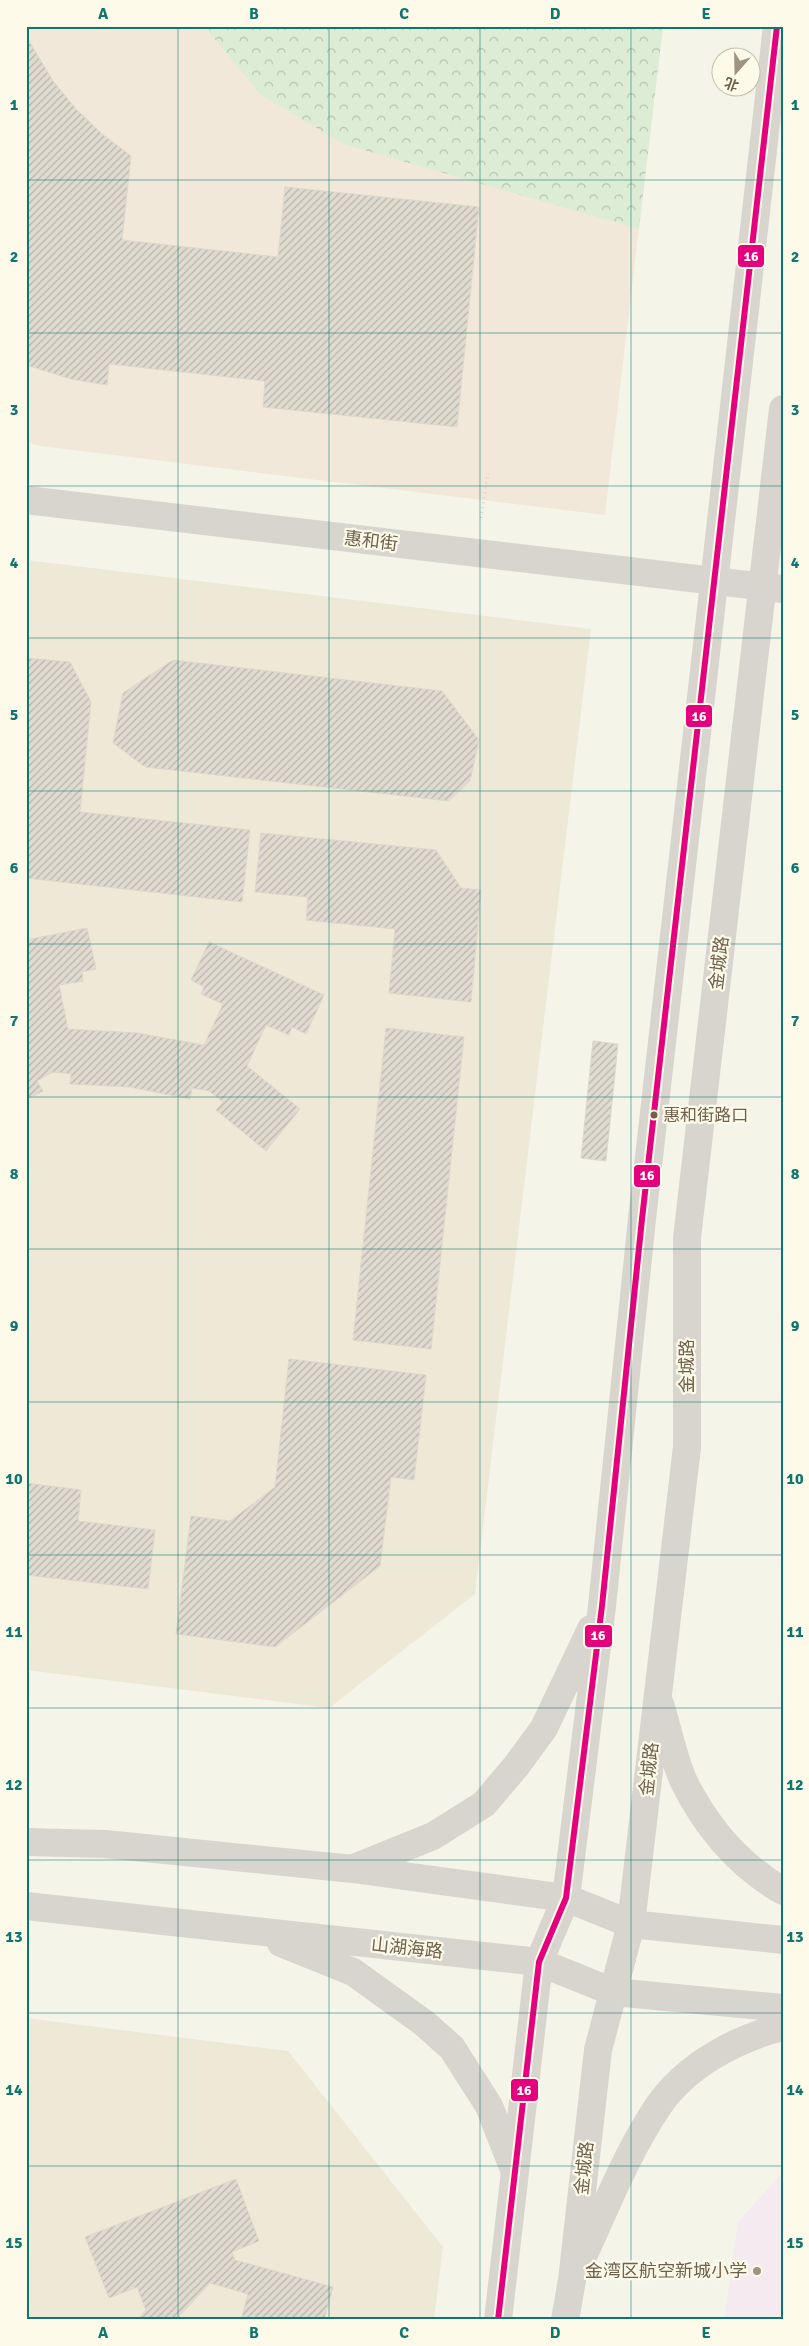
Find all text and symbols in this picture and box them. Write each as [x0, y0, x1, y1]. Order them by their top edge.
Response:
text: A [98, 4, 109, 24]
text: B [249, 4, 259, 24]
text: C [399, 4, 409, 24]
text: D [550, 4, 561, 24]
text: E [701, 4, 711, 24]
north arrow [712, 48, 762, 98]
text: 北 [722, 73, 741, 94]
text: 1 [10, 95, 19, 115]
text: 1 [791, 95, 800, 115]
line badge: 16 [737, 244, 765, 268]
text: 2 [10, 247, 18, 267]
text: 2 [791, 247, 799, 267]
text: 16 [743, 248, 759, 265]
text: 3 [10, 400, 18, 420]
text: 3 [791, 400, 799, 420]
street label: 惠和街 [343, 527, 399, 555]
text: 4 [10, 553, 19, 573]
text: 4 [791, 553, 800, 573]
line badge: 16 [685, 704, 713, 728]
text: 5 [10, 705, 18, 725]
text: 5 [791, 705, 799, 725]
text: 16 [691, 708, 707, 725]
text: 6 [10, 858, 19, 878]
text: 6 [791, 858, 800, 878]
street label: 金城路 [705, 935, 733, 991]
text: 7 [10, 1011, 19, 1031]
text: 7 [791, 1011, 800, 1031]
place label: 惠和街路口 [663, 1105, 748, 1126]
marker: 惠和街路口 [649, 1110, 659, 1120]
text: 8 [10, 1164, 19, 1184]
line badge: 16 [633, 1164, 661, 1188]
text: 8 [791, 1164, 800, 1184]
text: 16 [639, 1167, 655, 1184]
text: 9 [10, 1316, 19, 1336]
text: 9 [791, 1316, 800, 1336]
street label: 金城路 [676, 1339, 698, 1393]
text: 10 [5, 1469, 23, 1489]
text: 10 [786, 1469, 804, 1489]
text: 11 [5, 1622, 23, 1642]
text: 11 [786, 1622, 804, 1642]
line badge: 16 [584, 1624, 613, 1648]
text: 16 [590, 1627, 606, 1644]
street label: 金城路 [635, 1741, 663, 1797]
text: 12 [5, 1775, 23, 1795]
text: 12 [786, 1775, 804, 1795]
text: 13 [5, 1927, 23, 1947]
text: 13 [786, 1927, 804, 1947]
street label: 山湖海路 [370, 1933, 444, 1963]
line badge: 16 [510, 2078, 539, 2102]
text: 14 [5, 2080, 23, 2100]
text: 14 [786, 2080, 804, 2100]
text: 16 [516, 2082, 532, 2099]
street label: 金城路 [570, 2140, 598, 2196]
text: 15 [5, 2233, 23, 2253]
text: 15 [786, 2233, 804, 2253]
place label: 金湾区航空新城小学 [585, 2260, 747, 2282]
marker: 金湾区航空新城小学 [751, 2265, 763, 2277]
text: A [98, 2323, 109, 2343]
text: B [249, 2323, 259, 2343]
text: C [399, 2323, 409, 2343]
text: D [550, 2323, 561, 2343]
text: E [701, 2323, 711, 2343]

